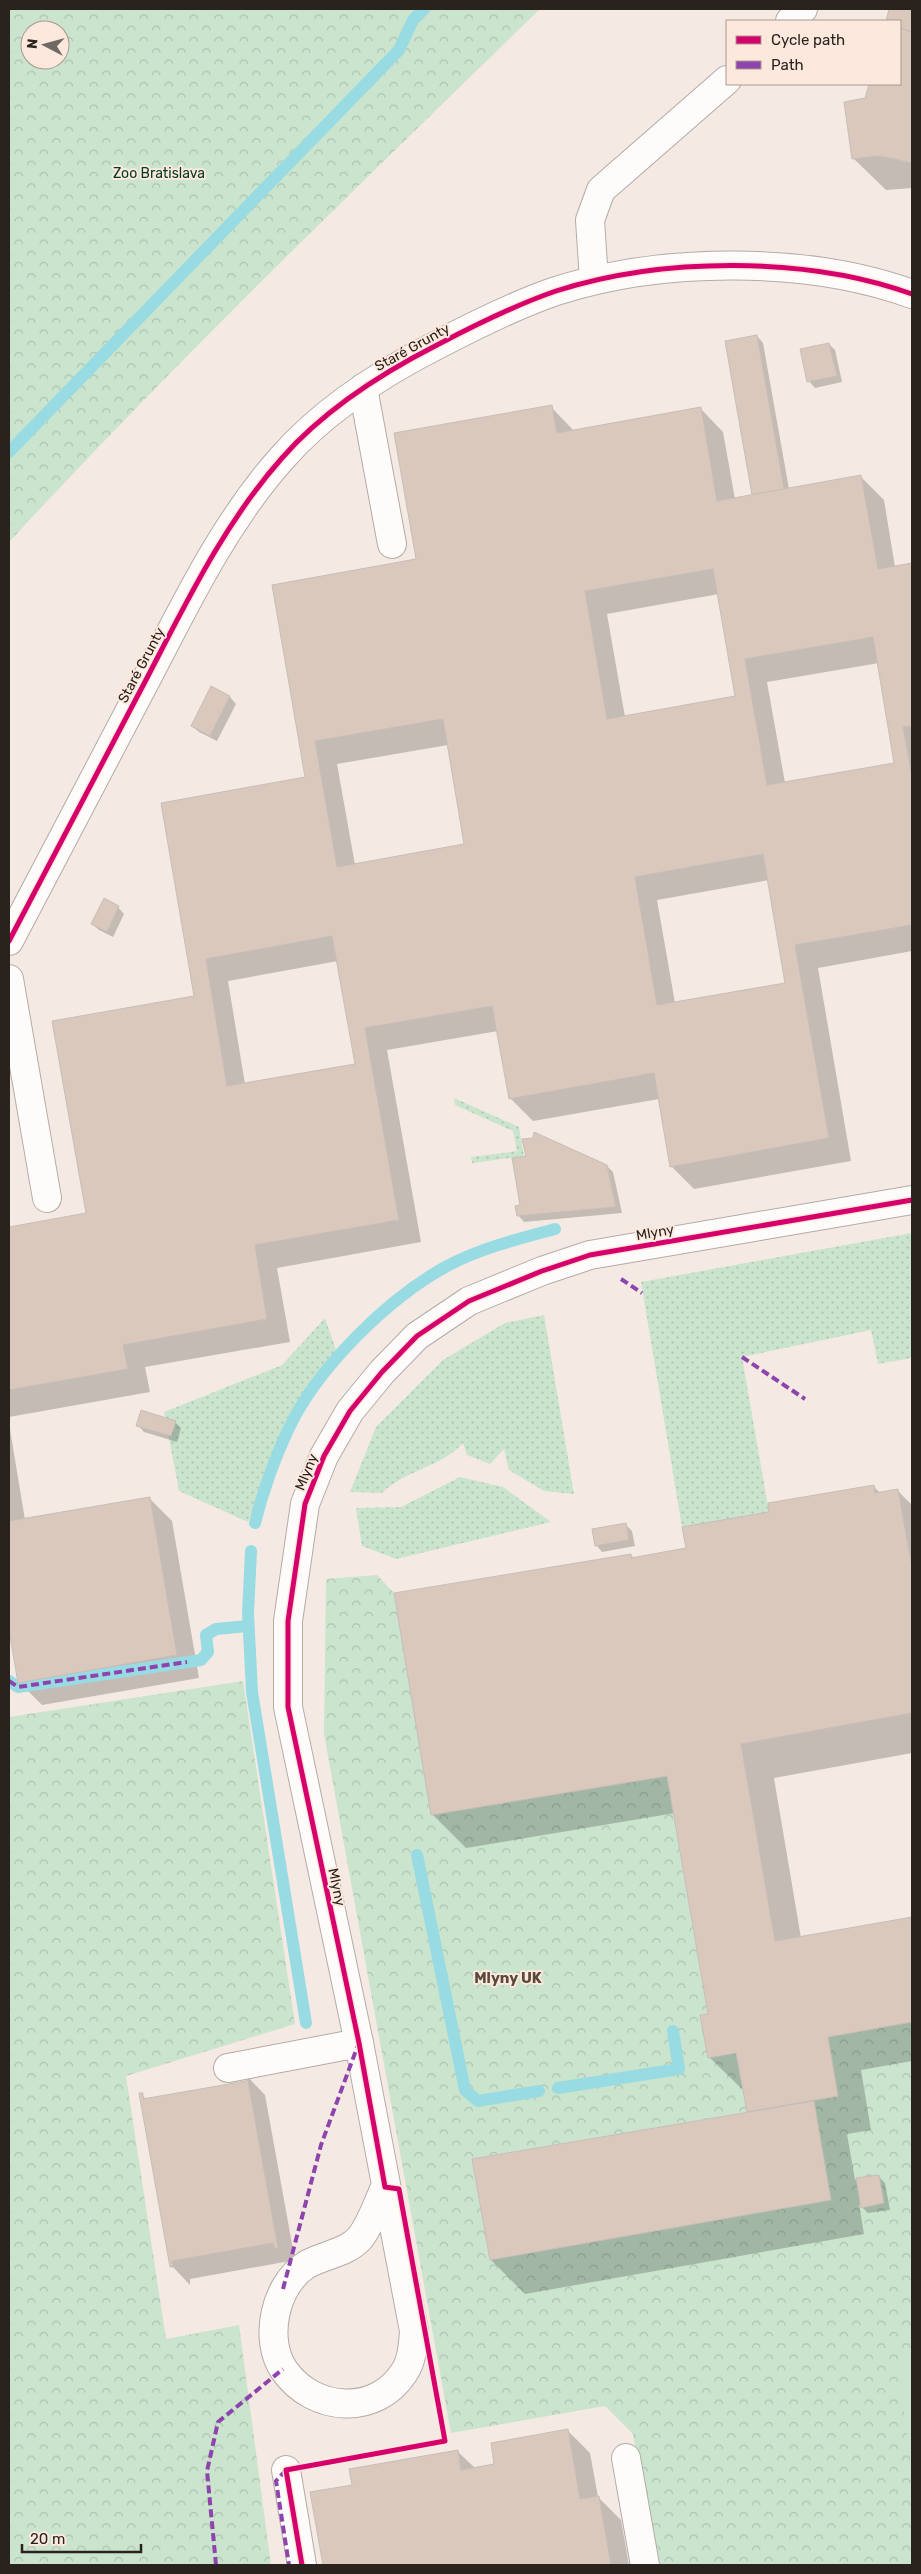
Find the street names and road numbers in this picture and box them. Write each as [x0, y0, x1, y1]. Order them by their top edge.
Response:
street label: Staré Grunty [372, 320, 453, 375]
street label: Staré Grunty [114, 624, 169, 706]
street label: Mlyny [635, 1221, 676, 1244]
street label: Mlyny [291, 1451, 322, 1493]
street label: Mlyny [324, 1867, 349, 1908]

